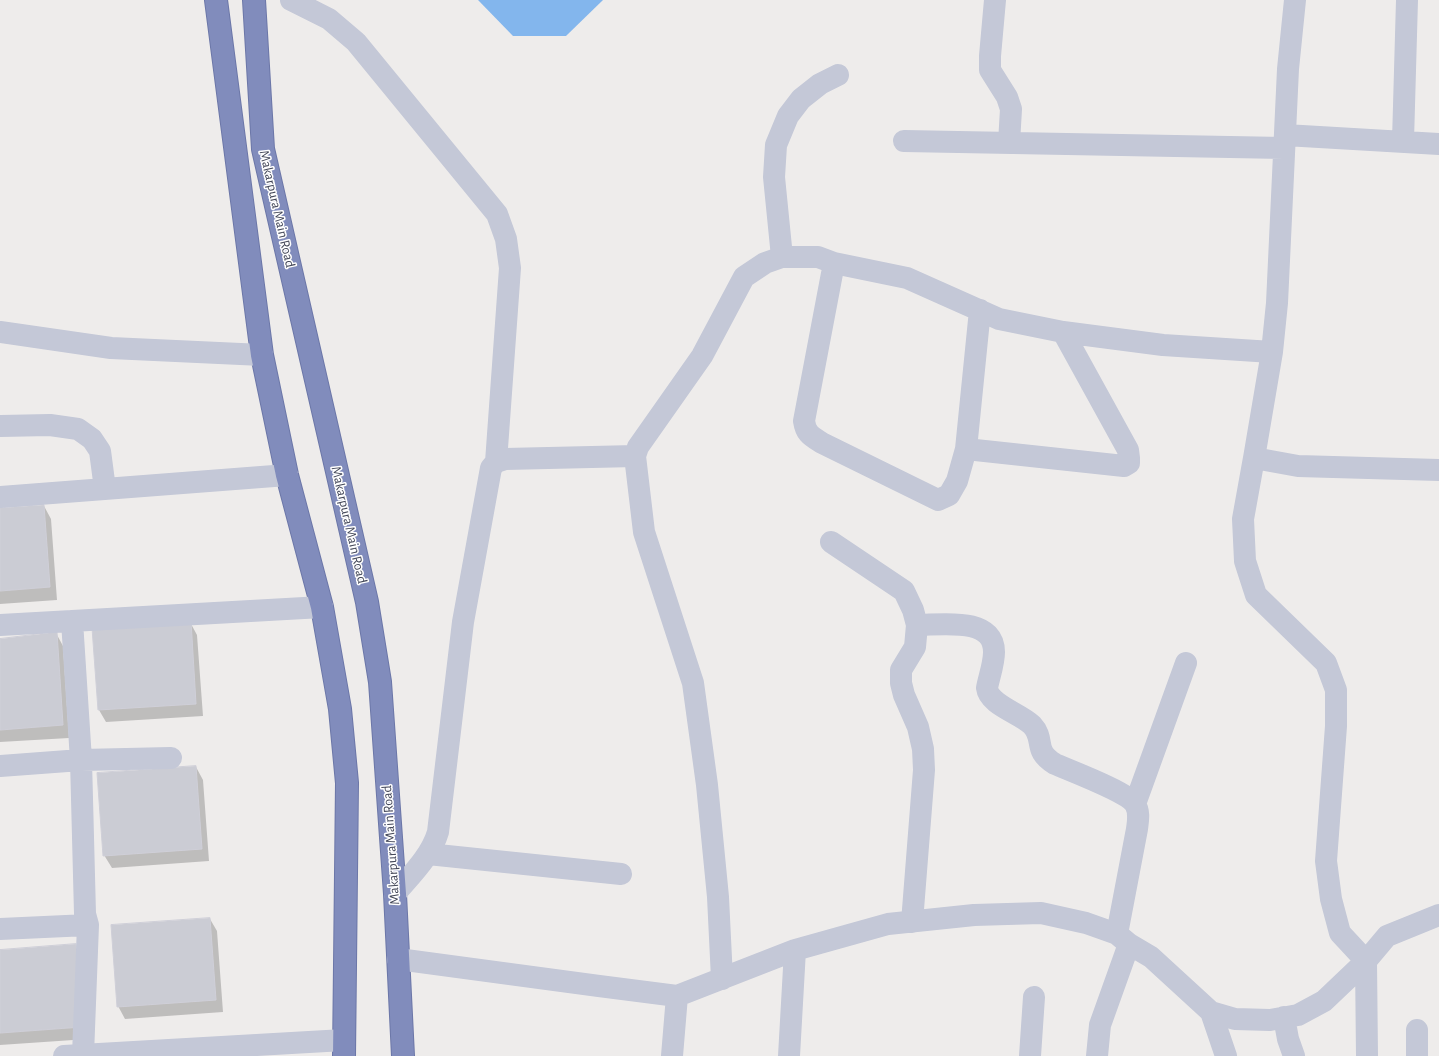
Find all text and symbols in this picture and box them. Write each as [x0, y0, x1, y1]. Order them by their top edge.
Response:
street label: Makarpura Main Road [255, 149, 299, 269]
street label: Makarpura Main Road [327, 465, 371, 585]
street label: Makarpura Main Road [378, 785, 404, 905]

